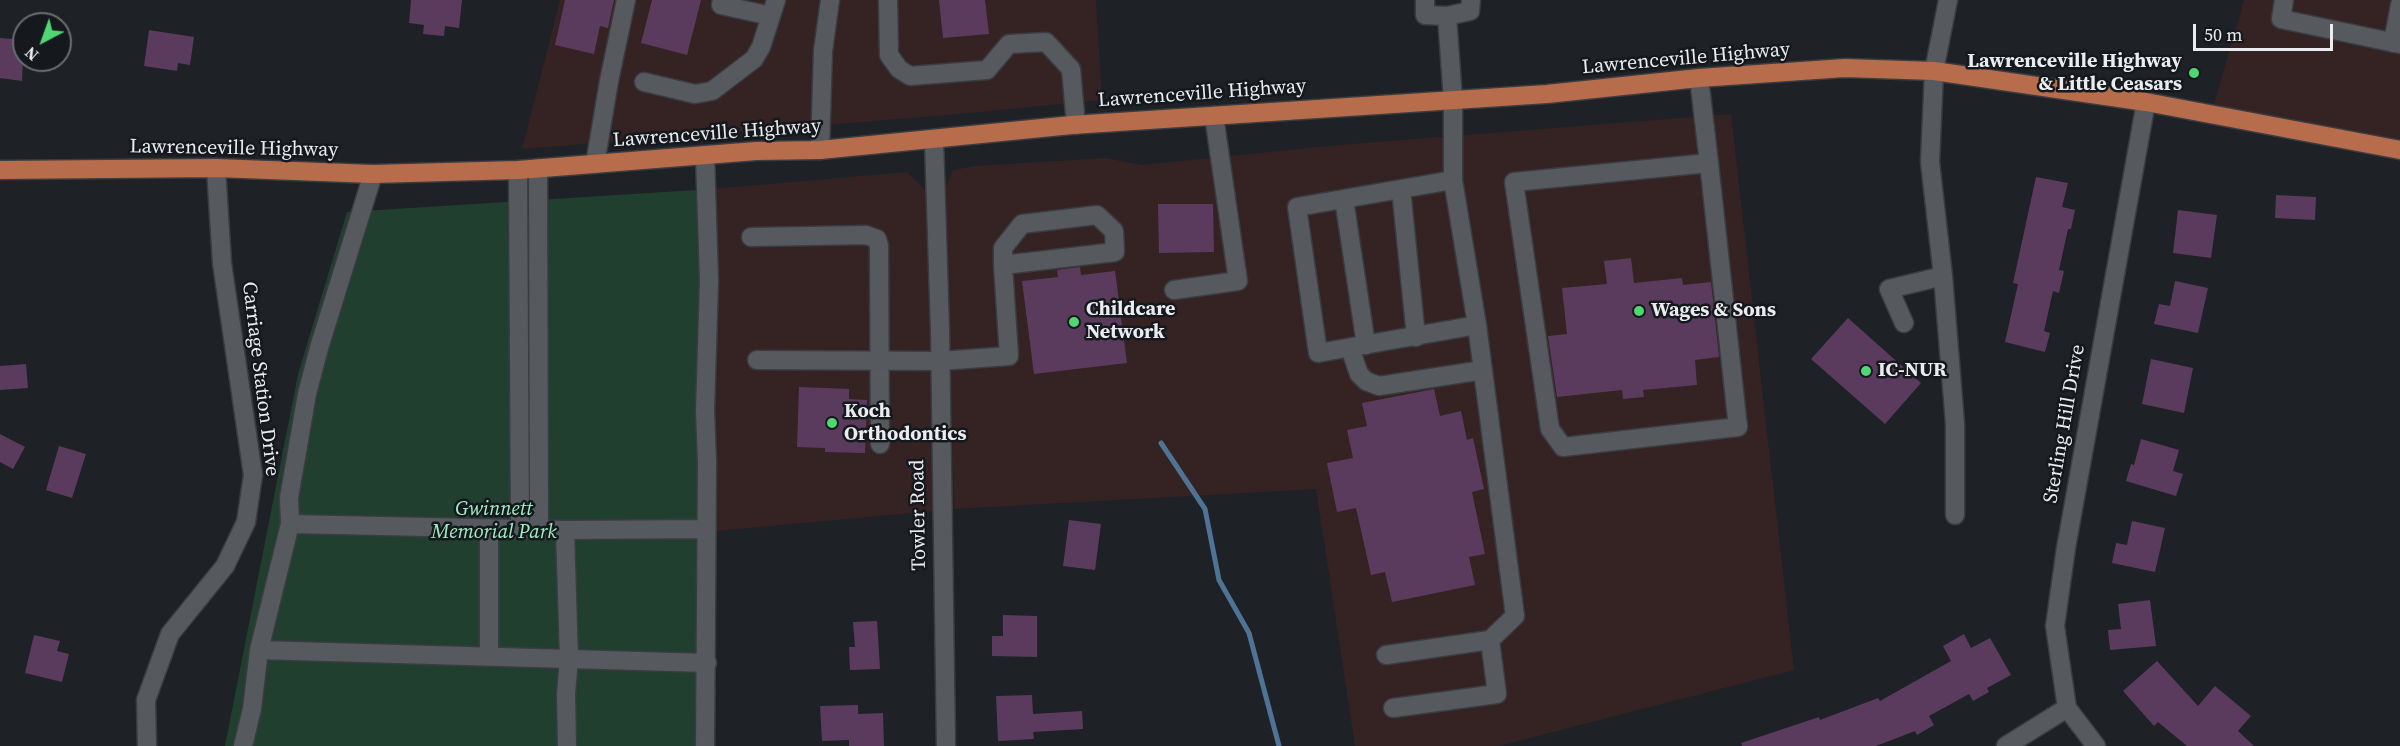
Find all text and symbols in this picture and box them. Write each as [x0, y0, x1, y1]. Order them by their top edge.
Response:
north arrow [12, 12, 72, 72]
scale bar [2196, 12, 2336, 50]
text: 50 m [2204, 22, 2242, 47]
street label: Lawrenceville Highway [1581, 38, 1791, 80]
text: N [20, 42, 43, 66]
place label: Lawrenceville Highway & Little Ceasars [1967, 50, 2182, 97]
marker: Lawrenceville Highway & Little Ceasars [2187, 66, 2201, 80]
street label: Lawrenceville Highway [1097, 75, 1307, 113]
street label: Lawrenceville Highway [612, 115, 822, 153]
street label: Lawrenceville Highway [129, 135, 339, 163]
street label: Carriage Station Drive [236, 280, 284, 478]
place label: Childcare Network [1086, 298, 1176, 345]
place label: Wages & Sons [1651, 299, 1776, 323]
marker: Wages & Sons [1632, 304, 1646, 318]
marker: Childcare Network [1067, 315, 1081, 329]
street label: Sterling Hill Drive [2039, 343, 2091, 505]
place label: IC-NUR [1878, 359, 1947, 383]
marker: IC-NUR [1859, 364, 1873, 378]
place label: Koch Orthodontics [844, 400, 967, 447]
marker: Koch Orthodontics [825, 416, 839, 430]
street label: Towler Road [906, 459, 932, 571]
park label: Gwinnett Memorial Park [431, 498, 557, 545]

